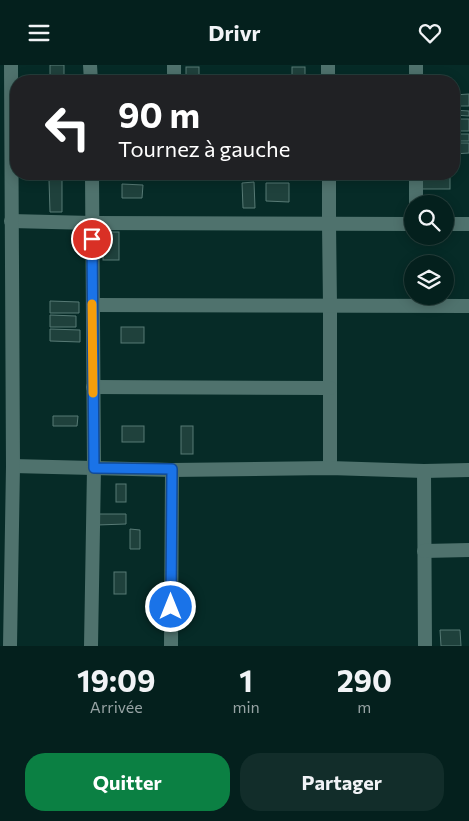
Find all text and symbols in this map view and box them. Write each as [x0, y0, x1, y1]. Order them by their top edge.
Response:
icon: menu [25, 19, 53, 47]
text: Drivr [208, 19, 261, 46]
icon: heart [416, 19, 444, 47]
text: 90 m [118, 92, 200, 135]
icon: left [35, 95, 100, 160]
text: Tournez à gauche [118, 135, 290, 162]
map controls [404, 195, 454, 305]
button: search [404, 195, 454, 245]
pin [71, 218, 113, 260]
icon: arrive [78, 225, 106, 253]
button: layers [404, 255, 454, 305]
position arrow [144, 580, 196, 632]
text: 19:09 [77, 661, 155, 698]
text: 1 [239, 661, 253, 698]
text: 290 [337, 661, 392, 698]
text: Arrivée [90, 697, 143, 716]
text: min [232, 697, 260, 716]
text: m [357, 697, 371, 716]
button: Quitter [25, 753, 230, 811]
button: Partager [240, 753, 444, 811]

